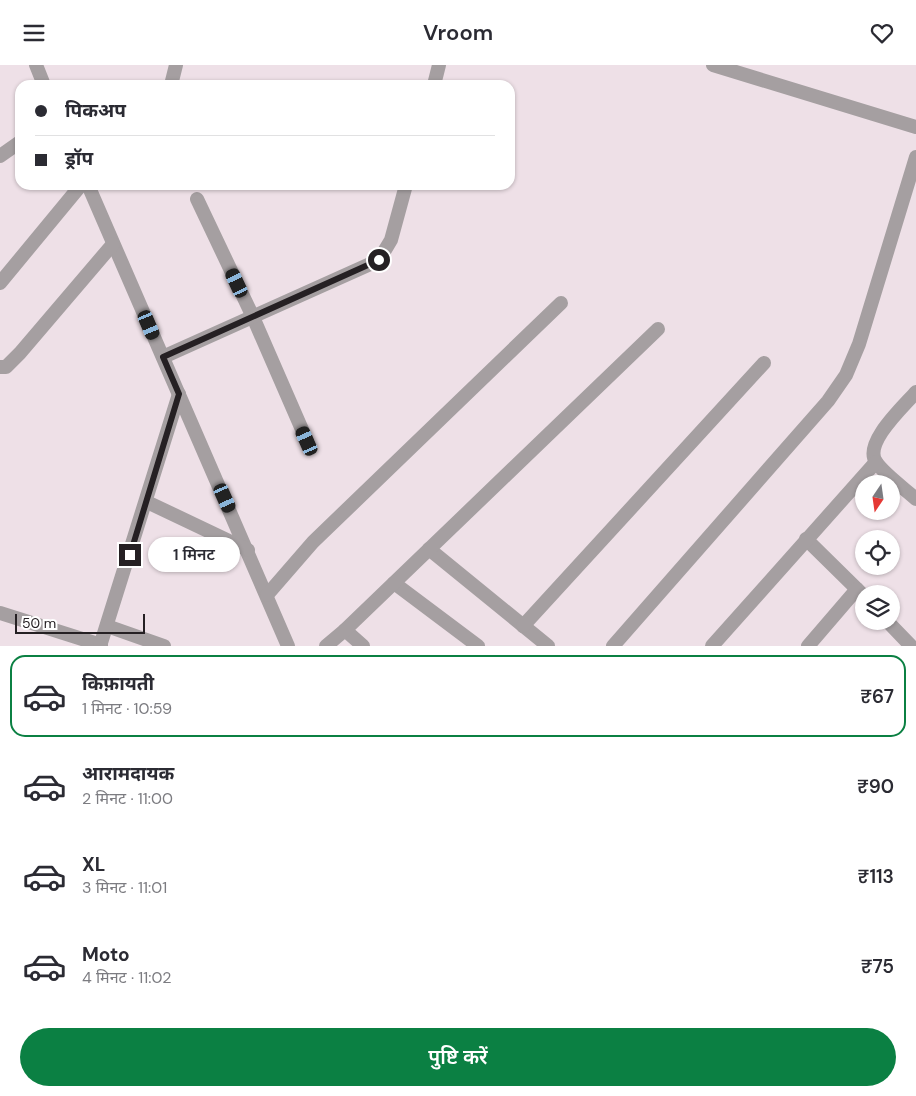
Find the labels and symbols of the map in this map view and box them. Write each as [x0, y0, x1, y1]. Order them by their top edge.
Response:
route start [368, 249, 390, 271]
car [223, 266, 250, 300]
car [136, 308, 161, 342]
car [294, 424, 319, 458]
north arrow [855, 475, 900, 520]
car [212, 481, 237, 515]
callout: 1 मिनट [148, 537, 240, 573]
route end [119, 544, 141, 566]
scale bar [15, 611, 145, 634]

